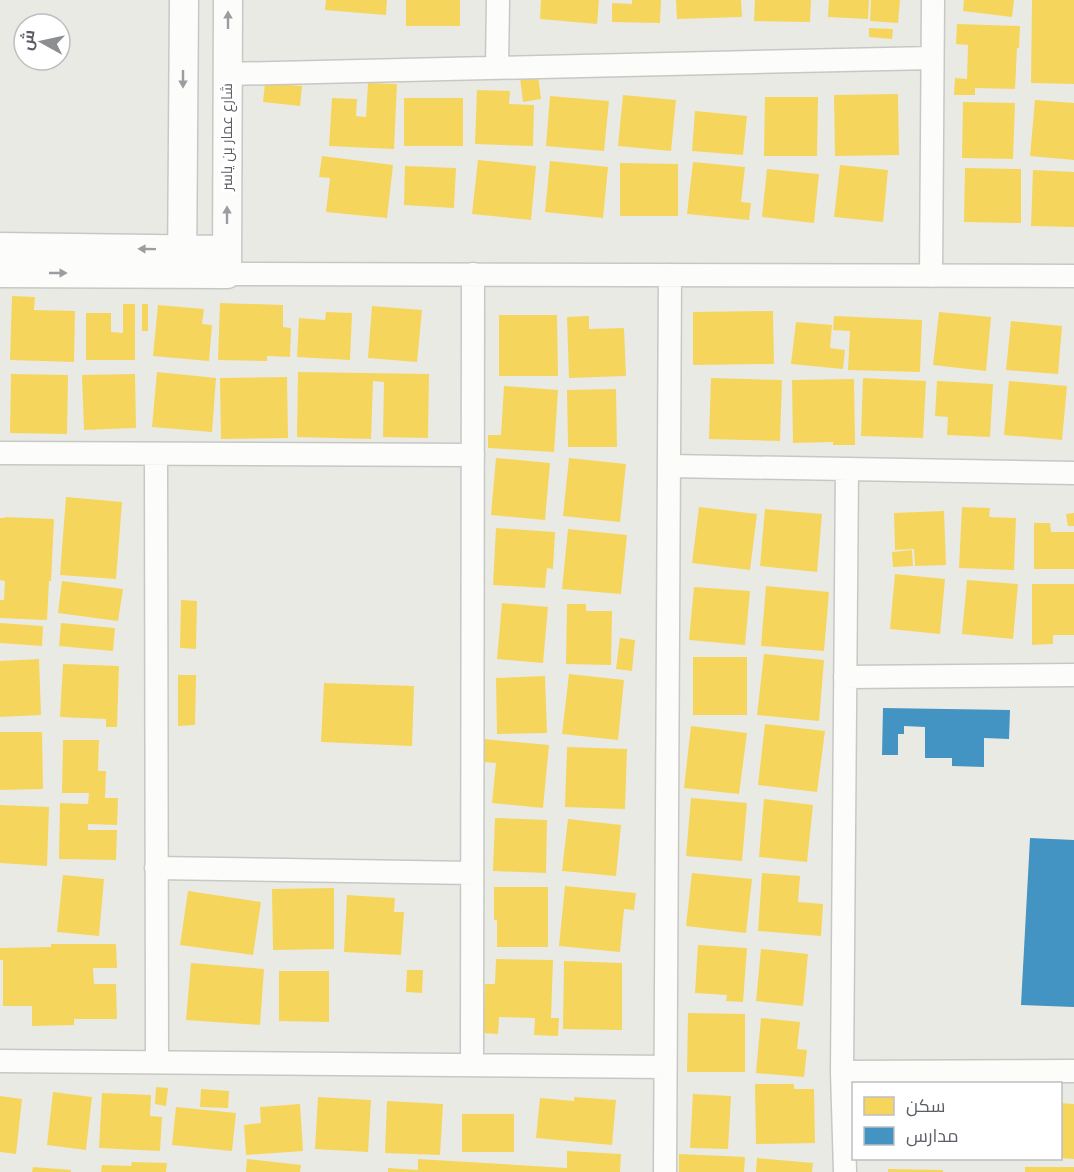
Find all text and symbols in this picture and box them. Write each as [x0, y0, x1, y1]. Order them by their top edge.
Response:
one-way arrow [223, 11, 233, 30]
north arrow [12, 12, 72, 72]
text: ش [16, 28, 40, 52]
one-way arrow [178, 70, 188, 89]
street label: شارع عمار بن ياسر [217, 83, 238, 192]
one-way arrow [222, 206, 232, 225]
one-way arrow [137, 244, 156, 254]
one-way arrow [49, 268, 68, 278]
legend [852, 1082, 1062, 1160]
text: سكن [906, 1094, 945, 1118]
text: مدارس [906, 1124, 959, 1148]

